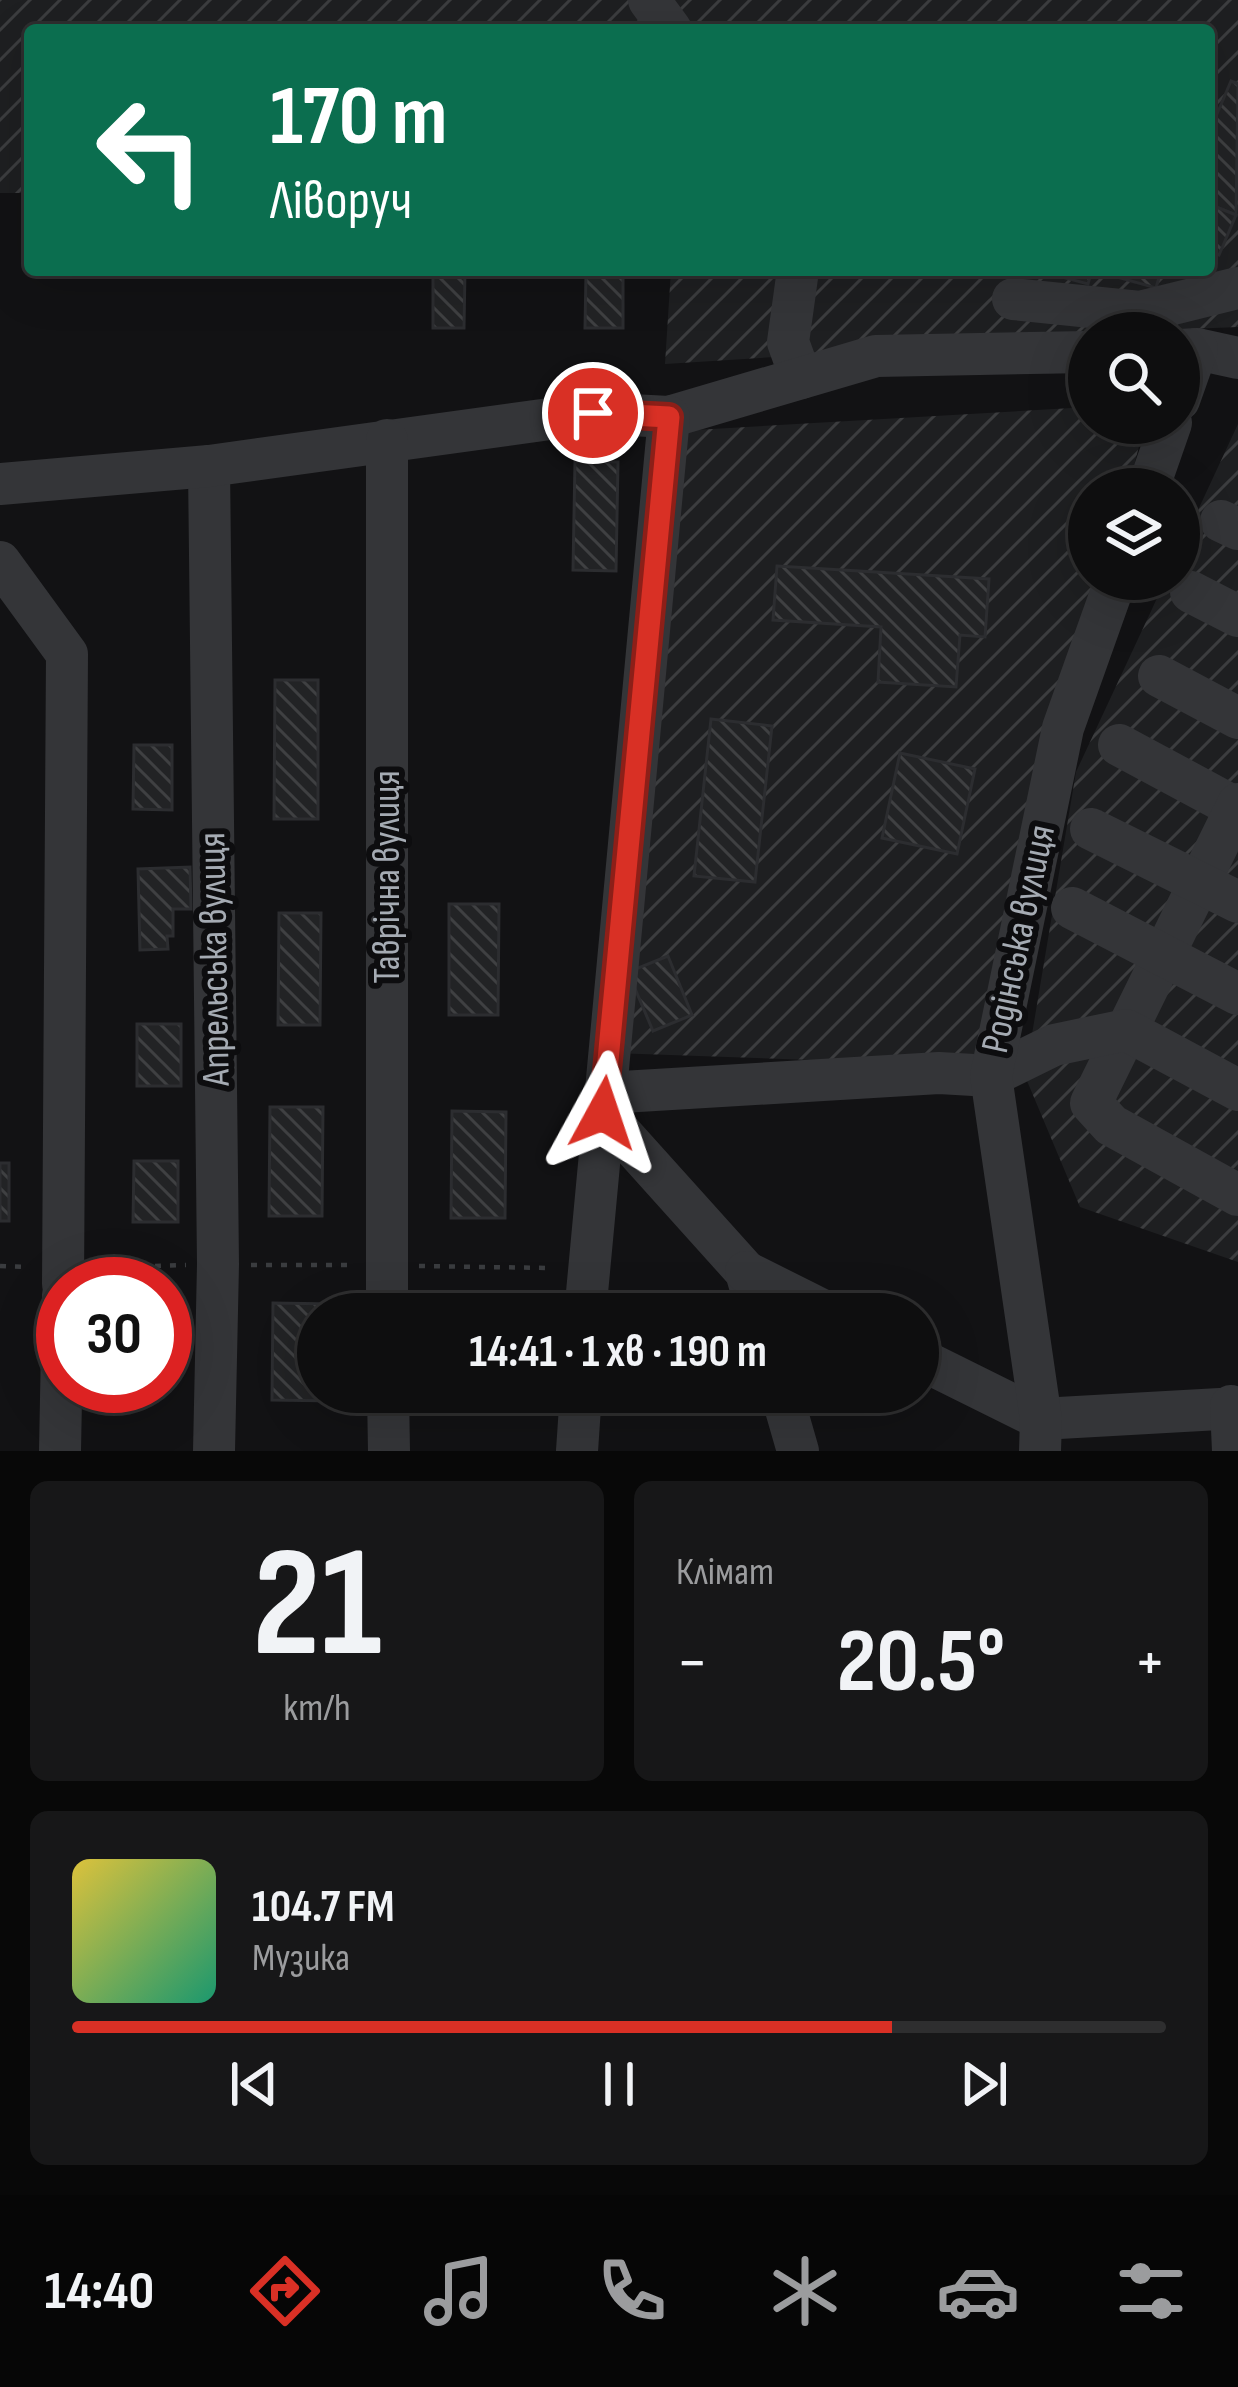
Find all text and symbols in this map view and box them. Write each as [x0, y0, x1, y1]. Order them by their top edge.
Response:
text: 170 m [270, 67, 447, 168]
icon: left [72, 72, 228, 228]
text: Ліворуч [270, 169, 412, 234]
map controls [1068, 312, 1200, 600]
button: search [1068, 312, 1200, 444]
pin [542, 362, 644, 464]
icon: arrive [560, 380, 626, 446]
button: layers [1068, 468, 1200, 600]
street label: Таврічна вулиця [364, 770, 411, 984]
street label: Родінська вулиця [972, 821, 1066, 1057]
street label: Апрельська вулиця [189, 832, 241, 1087]
position arrow [540, 1050, 666, 1176]
speed limit sign: 30 [36, 1257, 192, 1413]
text: 14:41 · 1 хв · 190 m [469, 1325, 767, 1380]
text: 21 [252, 1513, 382, 1700]
text: Клімат [676, 1549, 774, 1596]
text: 20.5° [837, 1609, 1005, 1717]
text: − [676, 1624, 708, 1703]
text: + [1134, 1624, 1166, 1703]
text: km/h [283, 1685, 351, 1732]
text: 104.7 FM [252, 1880, 394, 1935]
text: Музика [252, 1935, 350, 1982]
icon: previous [221, 2051, 287, 2117]
icon: pause [586, 2051, 652, 2117]
icon: next [951, 2051, 1017, 2117]
icon: directions [243, 2249, 327, 2333]
icon: music [417, 2249, 501, 2333]
icon: phone [590, 2249, 674, 2333]
icon: climate [763, 2249, 847, 2333]
icon: car [936, 2249, 1020, 2333]
icon: filters [1109, 2249, 1193, 2333]
text: 14:40 [45, 2259, 154, 2324]

